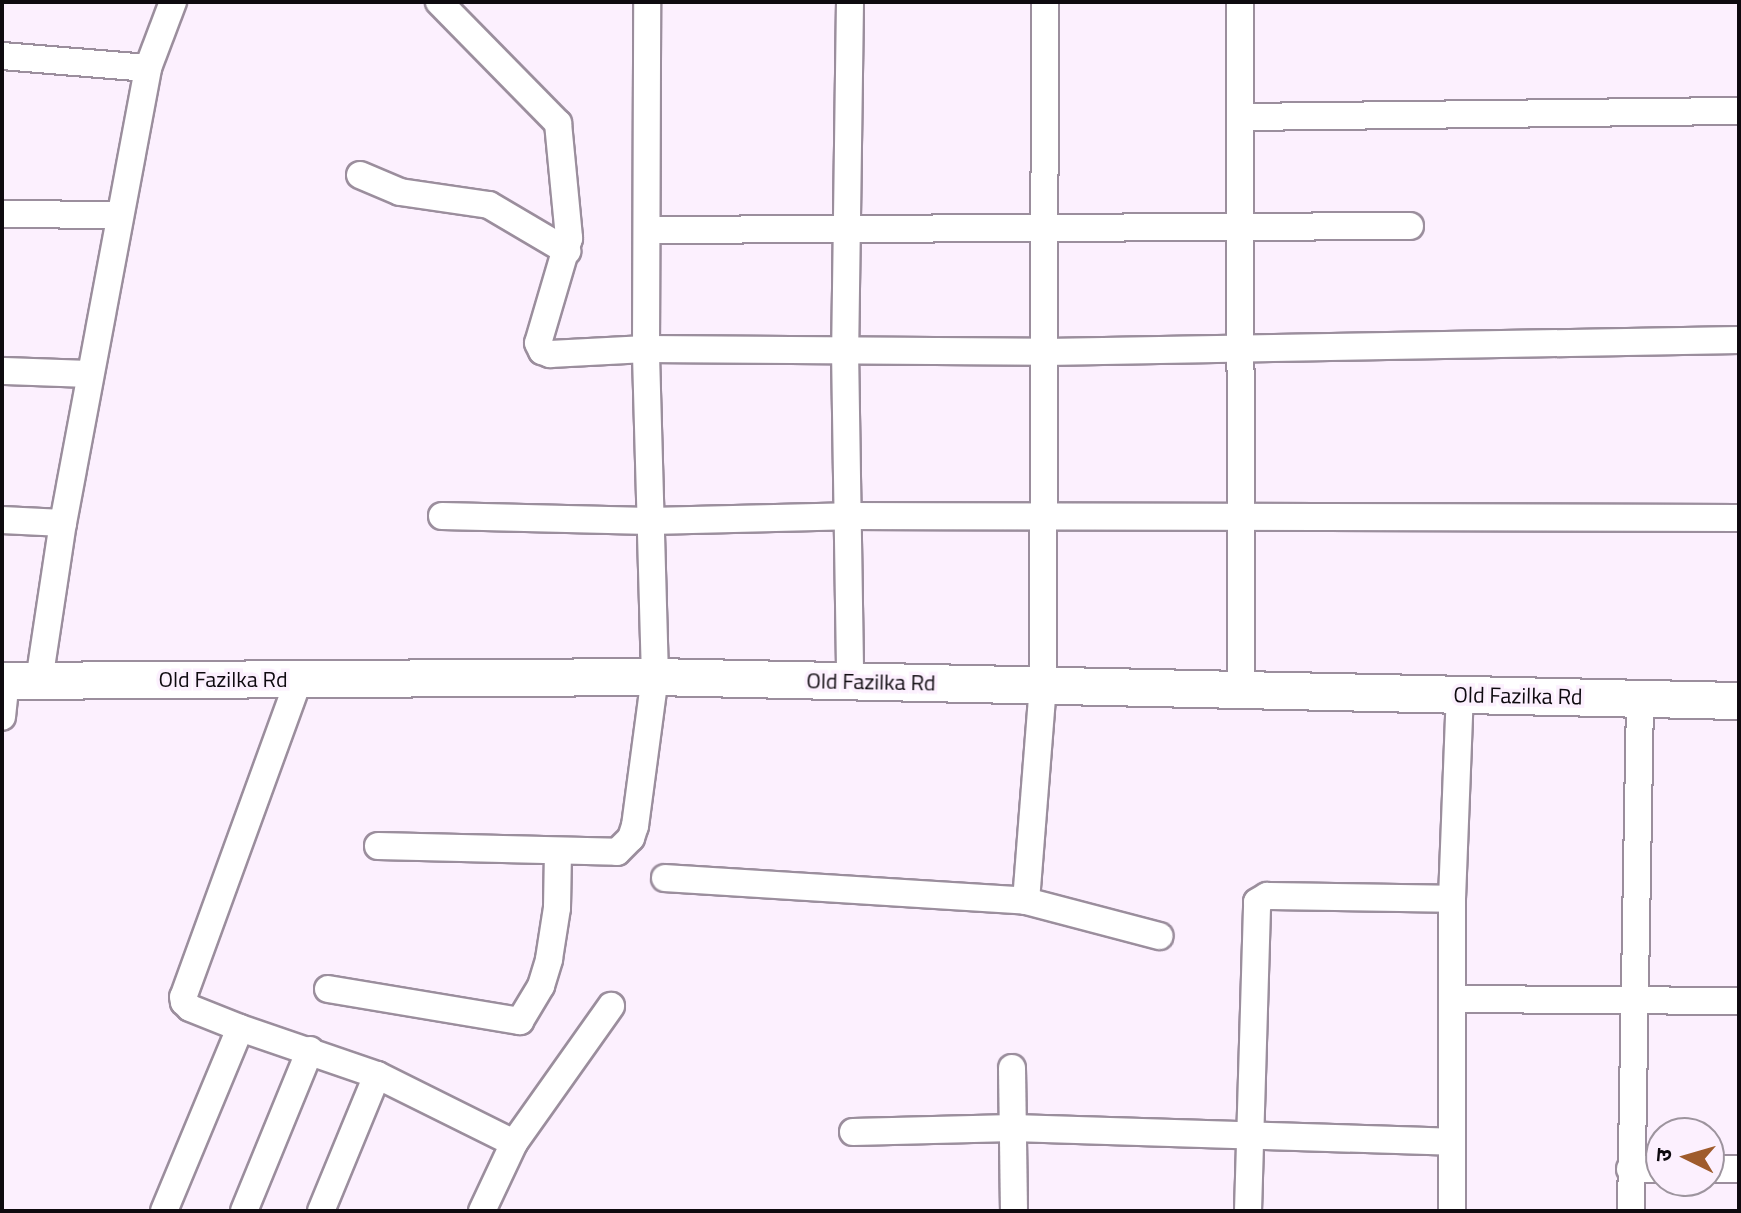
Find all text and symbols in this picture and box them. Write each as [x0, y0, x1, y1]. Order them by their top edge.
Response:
street label: Old Fazilka Rd [158, 667, 288, 693]
street label: Old Fazilka Rd [806, 668, 936, 696]
street label: Old Fazilka Rd [1453, 682, 1583, 710]
north arrow [1645, 1117, 1725, 1197]
text: उ [1646, 1147, 1681, 1163]

